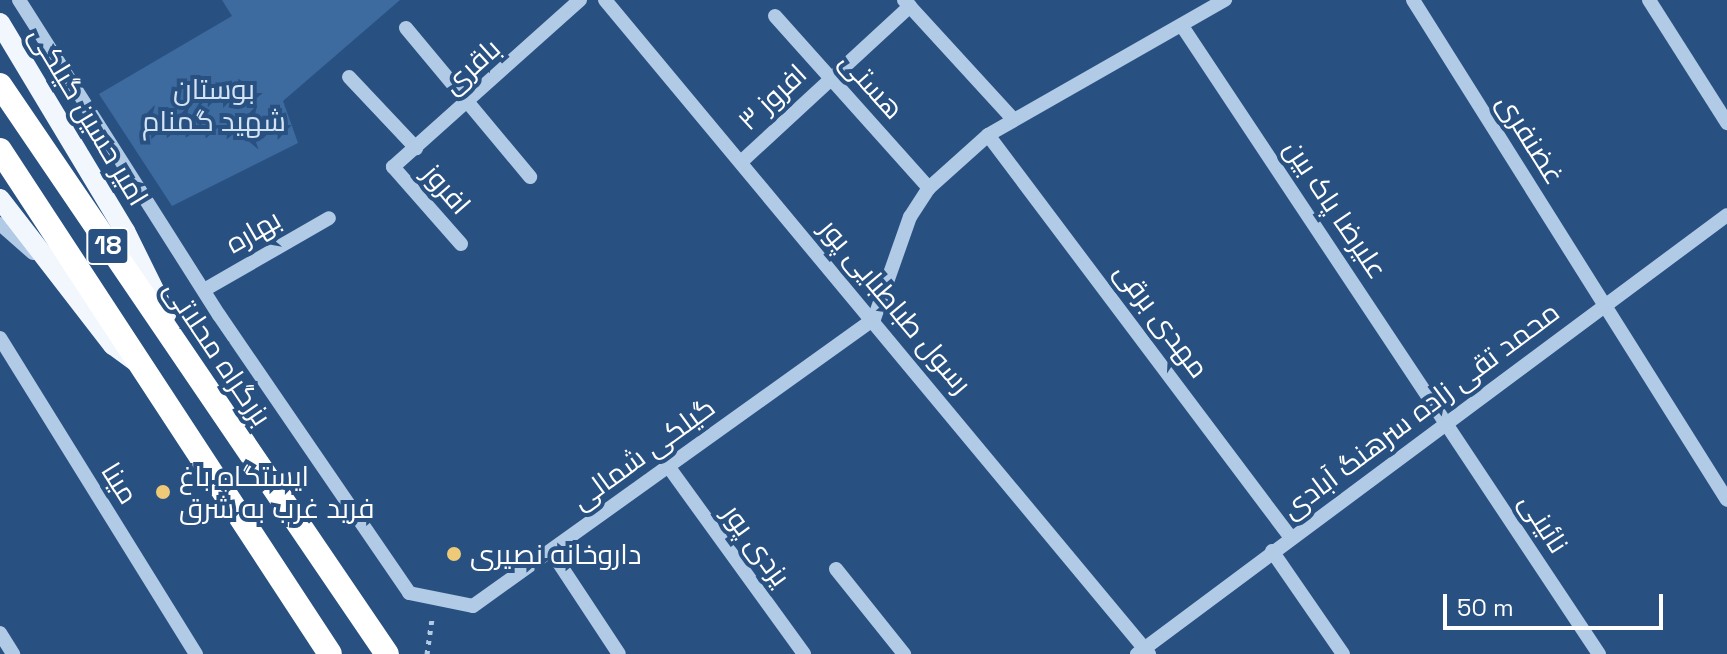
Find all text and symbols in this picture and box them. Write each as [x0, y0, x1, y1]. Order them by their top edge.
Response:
street label: امیر حسین گیلکی [22, 20, 156, 212]
street label: باقری [435, 31, 507, 101]
street label: هستی [833, 44, 911, 126]
street label: افروز ۳ [731, 57, 813, 137]
park label: بوستان شهید گمنام [142, 72, 286, 138]
street label: غضنفری [1490, 88, 1572, 190]
street label: علیرضا پاک بین [1277, 133, 1395, 285]
street label: افروز [416, 157, 478, 221]
street label: بهاره [220, 202, 286, 260]
street label: رسول طباطبایی پور [813, 212, 979, 400]
road number: 18 [86, 224, 130, 268]
street label: مهدی برقی [1108, 256, 1216, 384]
street label: بزرگراه محلاتی [157, 274, 279, 432]
street label: محمد تقی زاده سرهنگ آبادی [1275, 295, 1565, 525]
street label: گيلکی شمالی [565, 390, 721, 516]
street label: مینا [94, 456, 146, 510]
place label: ایستگاه باغ فرید غرب به شرق [179, 459, 374, 525]
marker: ایستگاه باغ فرید غرب به شرق [154, 483, 172, 501]
street label: نائینی [1512, 487, 1576, 559]
street label: یزدی پور [716, 498, 798, 592]
place label: داروخانه نصیری [470, 537, 641, 571]
marker: داروخانه نصیری [445, 545, 463, 563]
scale bar [1447, 578, 1667, 628]
text: 50 m [1457, 592, 1514, 623]

